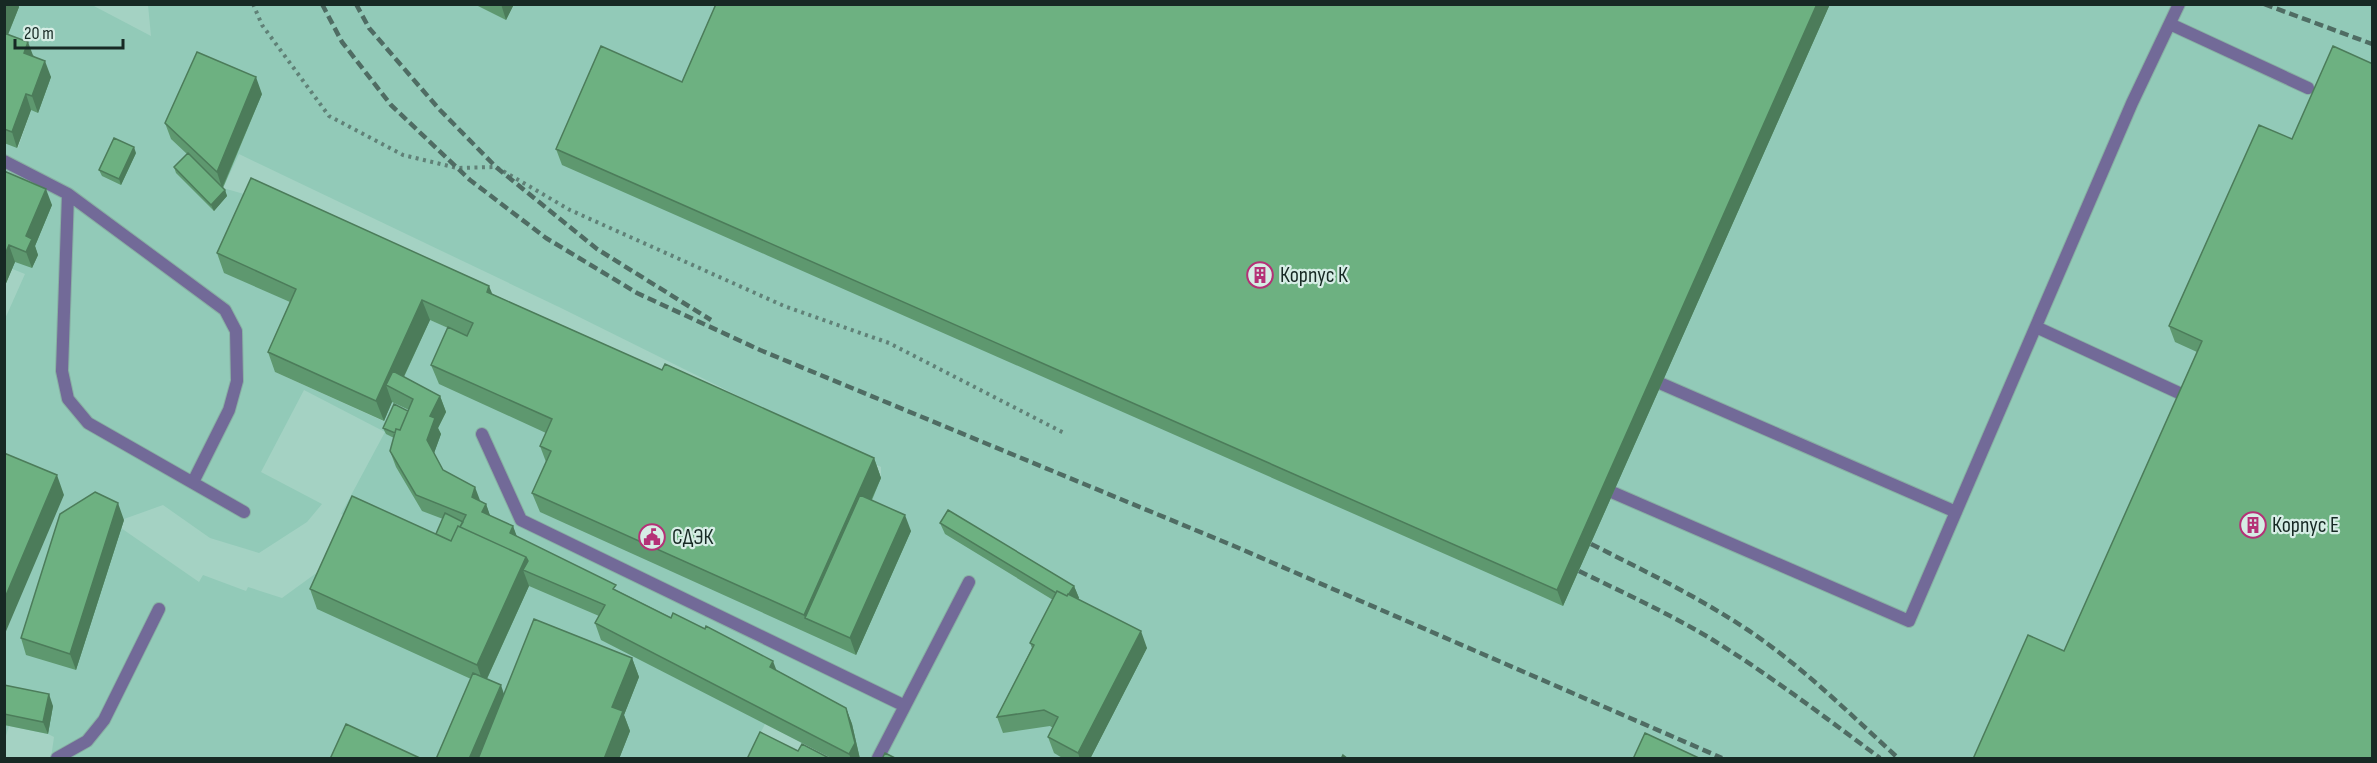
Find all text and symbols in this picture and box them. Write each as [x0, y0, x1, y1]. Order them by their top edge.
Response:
scale bar [15, 12, 123, 50]
text: 20 m [24, 23, 54, 44]
building icon: Корпус К [1245, 260, 1275, 290]
place label: Корпус К [1280, 262, 1348, 289]
building icon: Корпус Е [2238, 510, 2268, 540]
place label: Корпус Е [2272, 512, 2339, 539]
public building icon: СДЭК [637, 522, 667, 552]
place label: СДЭК [672, 524, 713, 551]

